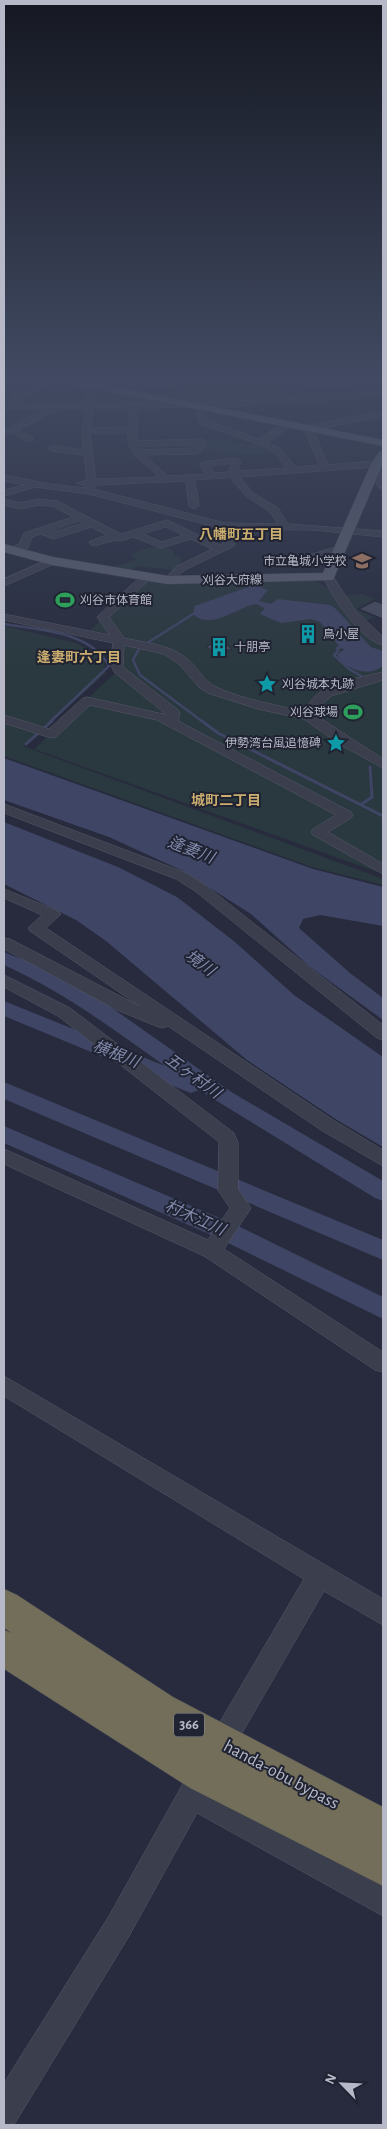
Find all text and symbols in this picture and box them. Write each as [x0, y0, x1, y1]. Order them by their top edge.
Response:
district label: 八幡町五丁目 [199, 527, 283, 542]
school or university icon: 市立亀城小学校 [351, 550, 373, 572]
place label: 市立亀城小学校 [263, 554, 347, 567]
street label: 刈谷大府線 [202, 572, 262, 587]
sports icon: 刈谷市体育館 [54, 589, 76, 611]
place label: 刈谷市体育館 [80, 593, 152, 606]
building icon: 鳥小屋 [297, 623, 319, 645]
place label: 鳥小屋 [323, 627, 359, 640]
building icon: 十朋亭 [208, 636, 230, 658]
place label: 十朋亭 [234, 641, 270, 653]
district label: 逢妻町六丁目 [37, 650, 121, 665]
place icon: 刈谷城本丸跡 [256, 673, 278, 695]
place label: 刈谷城本丸跡 [282, 678, 354, 690]
sports icon: 刈谷球場 [342, 701, 364, 723]
place label: 刈谷球場 [290, 706, 338, 718]
place icon: 伊勢湾台風追憶碑 [325, 732, 347, 754]
place label: 伊勢湾台風追憶碑 [225, 736, 321, 749]
district label: 城町二丁目 [191, 792, 261, 808]
water label: 逢妻川 [166, 833, 218, 867]
water label: 境川 [182, 946, 220, 980]
water label: 横根川 [91, 1037, 143, 1071]
water label: 五ヶ村川 [162, 1050, 226, 1102]
water label: 村木江川 [163, 1197, 230, 1239]
road number: 366 [174, 1714, 204, 1736]
street label: handa-obu bypass [220, 1737, 342, 1813]
north arrow [317, 2059, 367, 2109]
text: N [323, 2072, 339, 2086]

